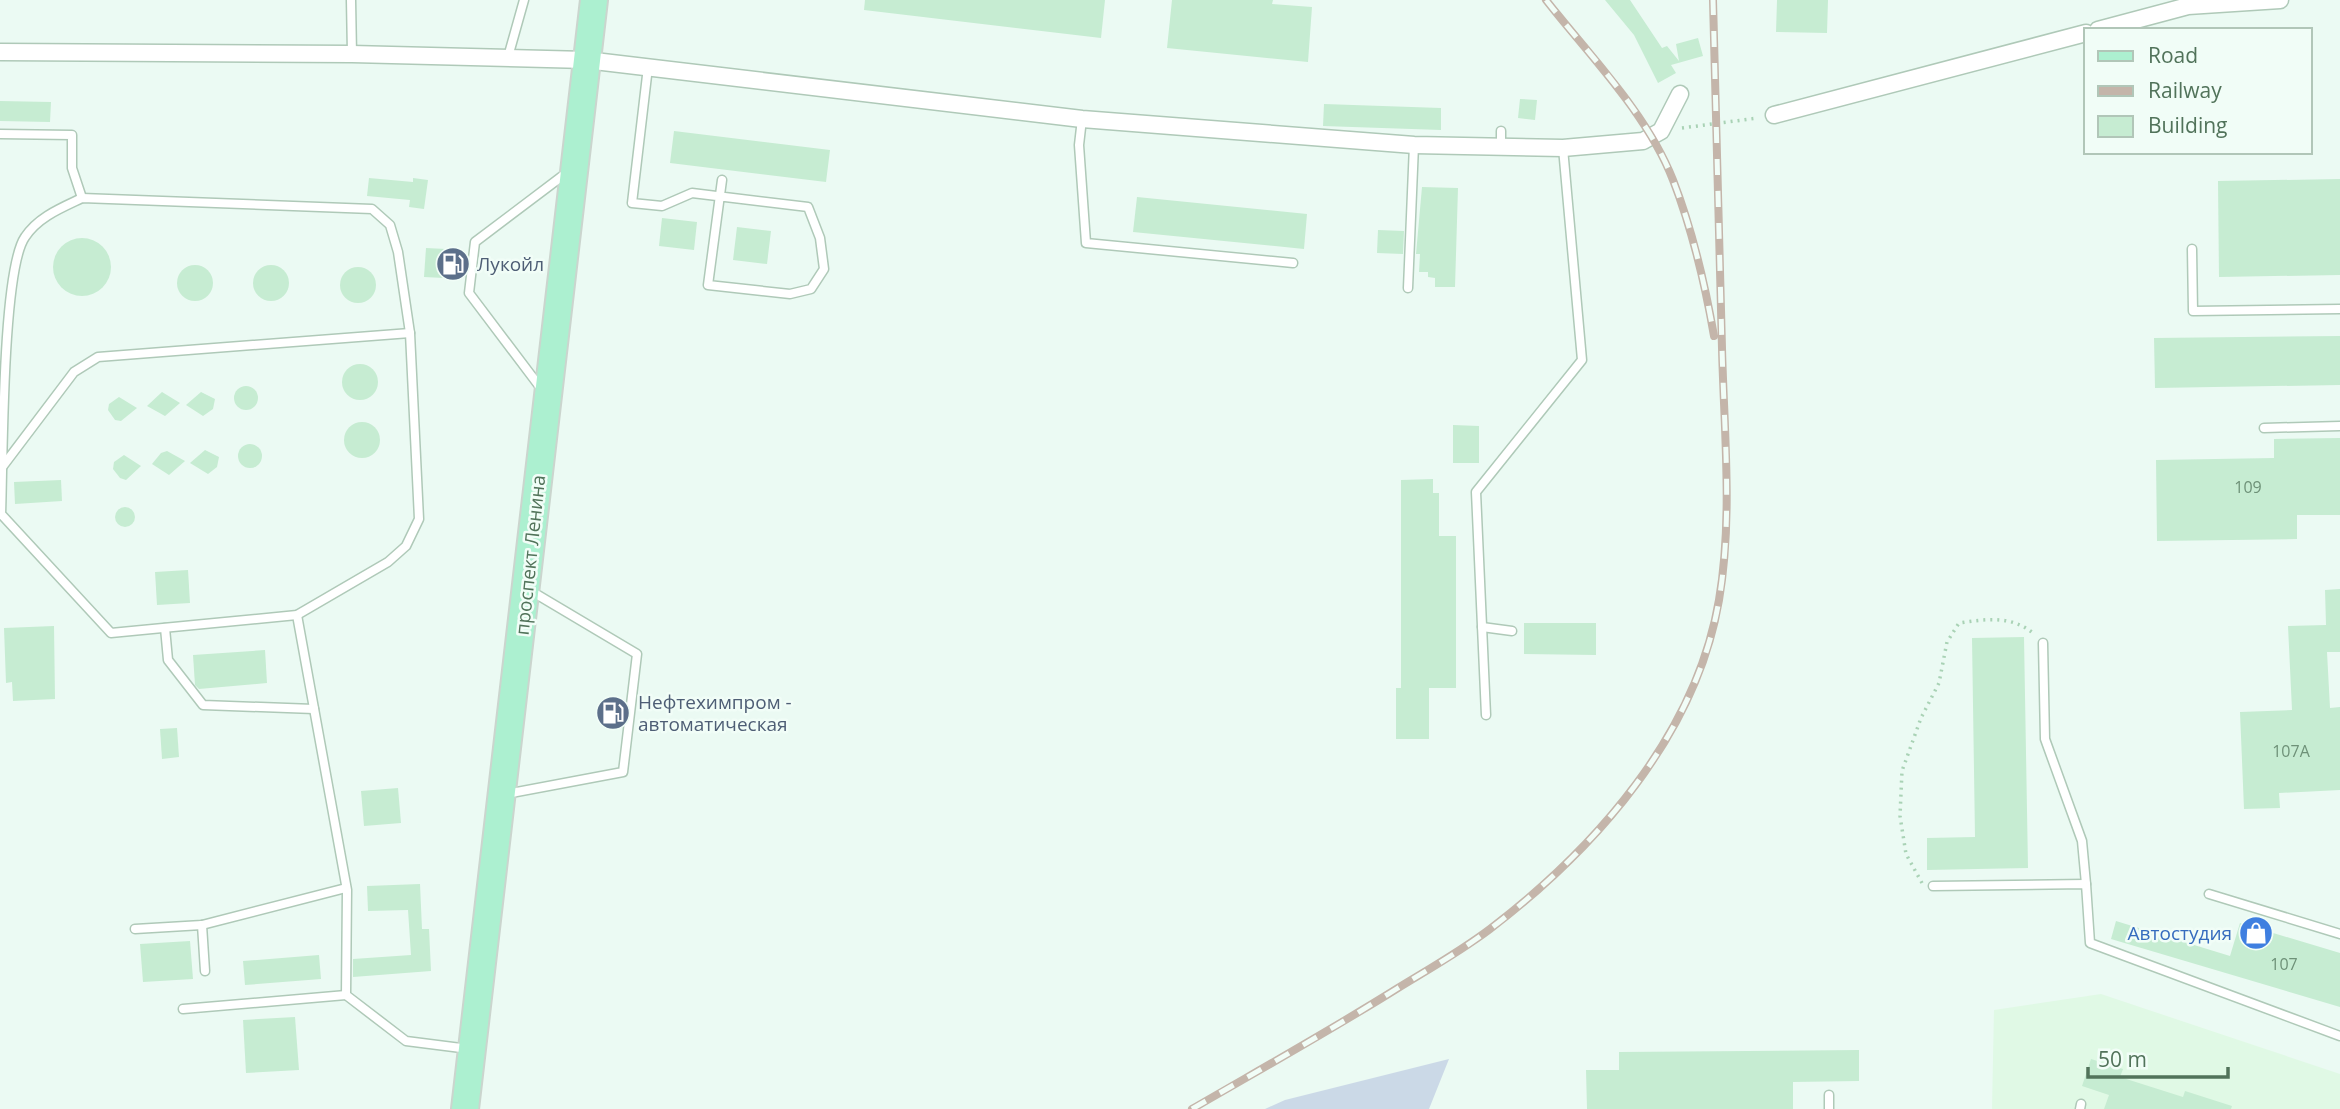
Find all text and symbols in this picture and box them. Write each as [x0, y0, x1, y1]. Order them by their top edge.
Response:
legend [2084, 28, 2312, 154]
text: Road [2148, 41, 2198, 69]
text: Railway [2148, 76, 2222, 104]
text: Building [2148, 111, 2227, 139]
fuel station icon: Лукойл [434, 245, 472, 283]
place label: Лукойл [477, 251, 544, 277]
street label: проспект Ленина [509, 474, 551, 636]
house number: 109 [2234, 476, 2262, 498]
place label: Нефтехимпром - автоматическая [638, 689, 792, 737]
fuel station icon: Нефтехимпром - автоматическая [594, 694, 632, 732]
house number: 107А [2272, 740, 2311, 762]
shop icon: Автостудия [2237, 914, 2275, 952]
place label: Автостудия [2128, 920, 2232, 946]
house number: 107 [2270, 953, 2298, 975]
scale bar [2088, 1036, 2228, 1080]
text: 50 m [2098, 1045, 2147, 1073]

